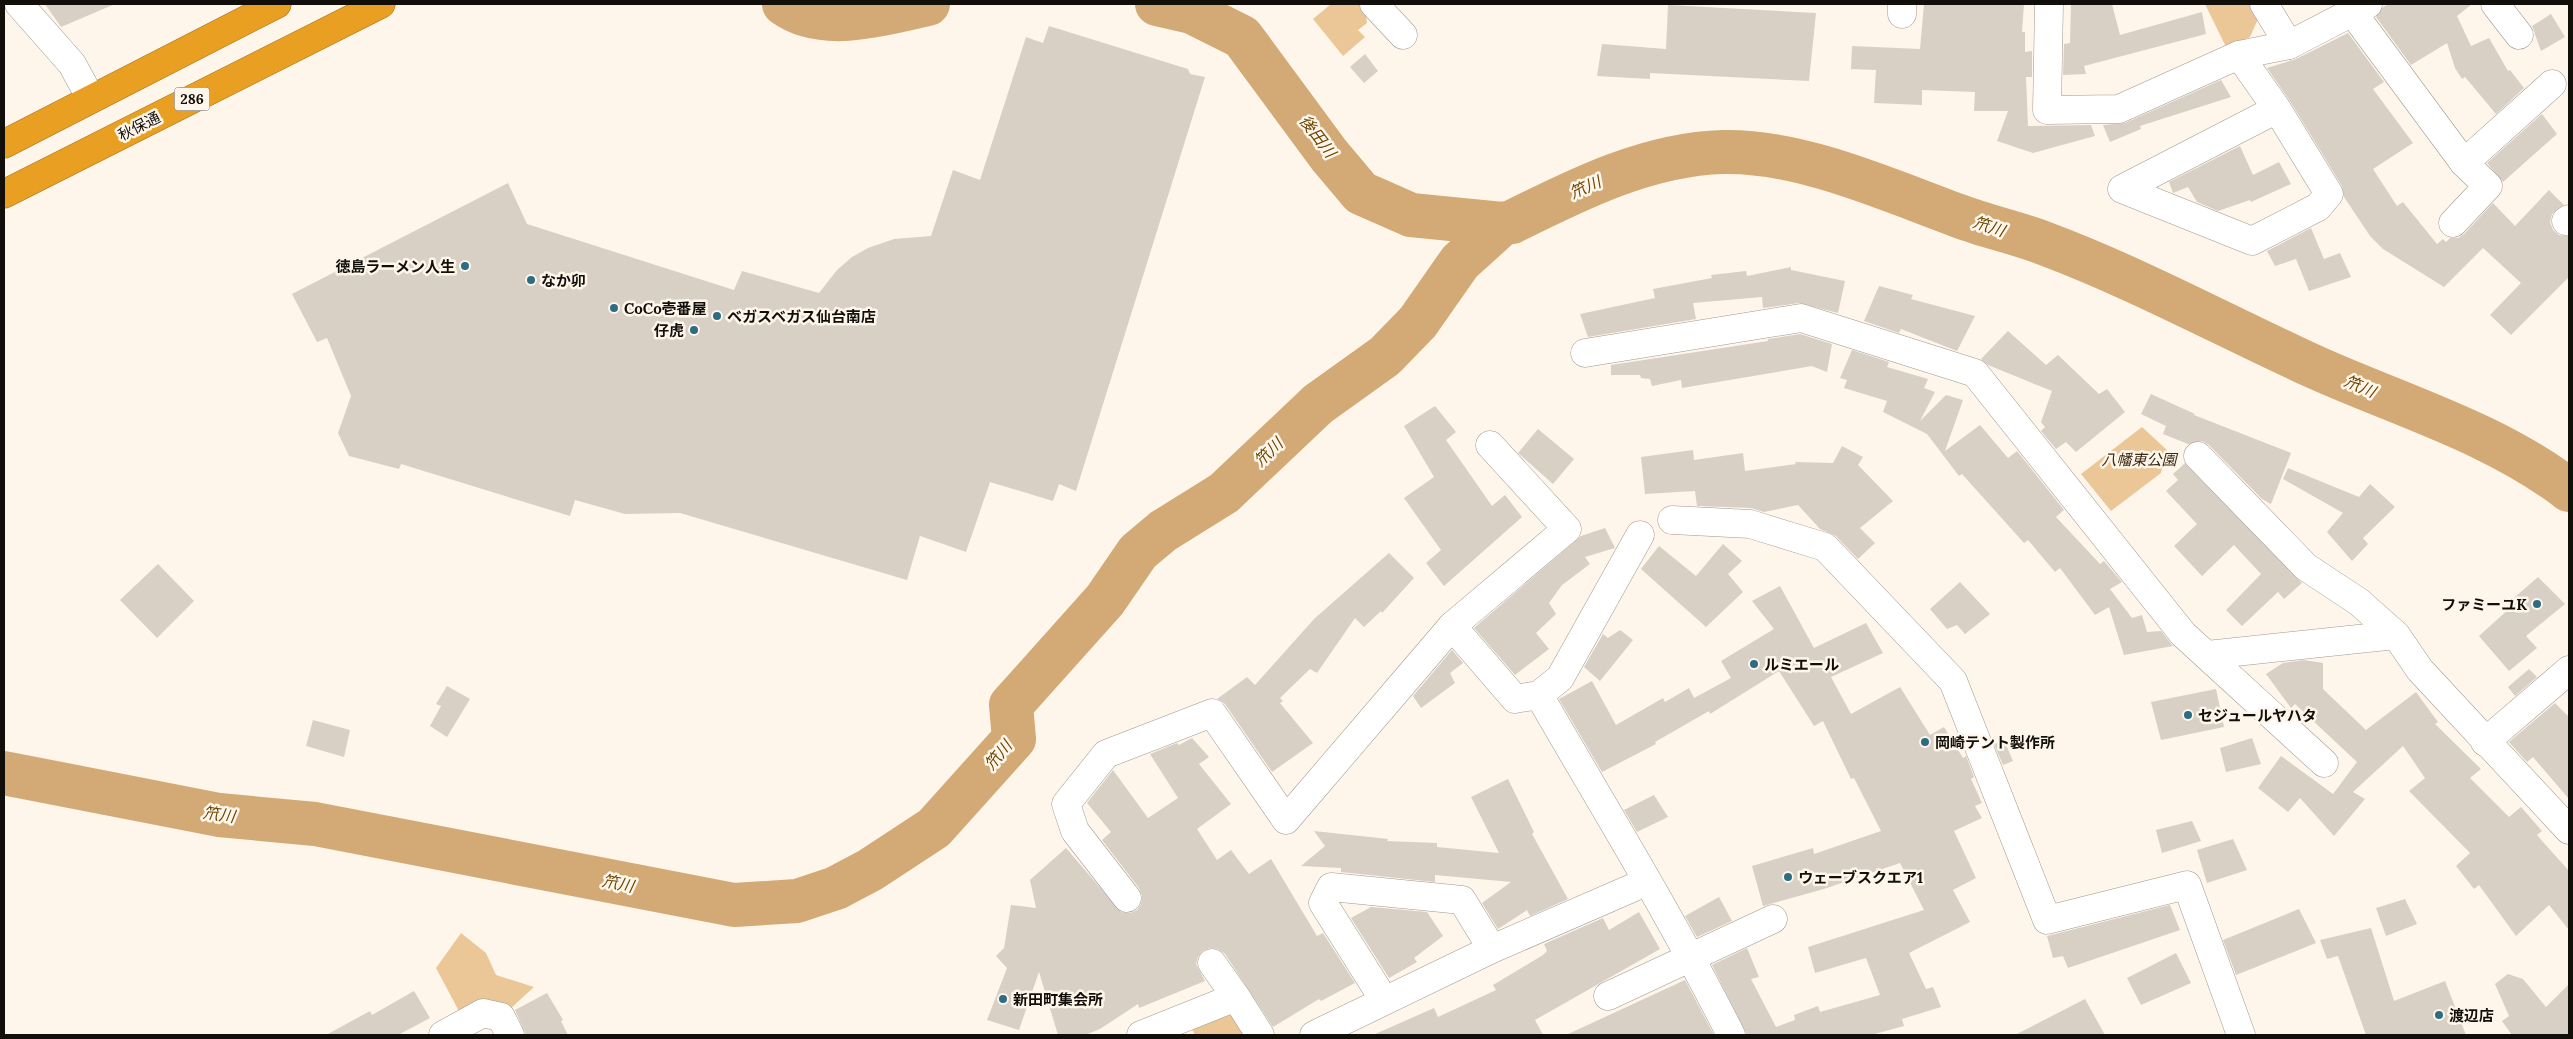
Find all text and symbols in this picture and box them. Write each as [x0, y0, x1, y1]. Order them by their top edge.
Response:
road number: 286 [174, 88, 210, 110]
street label: 秋保通 [115, 107, 163, 145]
water label: 後田川 [1296, 111, 1342, 163]
water label: 笊川 [1566, 171, 1606, 203]
water label: 笊川 [1971, 212, 2009, 241]
place label: 徳島ラーメン人生 [336, 257, 455, 276]
marker: 徳島ラーメン人生 [459, 260, 471, 272]
place label: なか卯 [541, 271, 586, 290]
marker: なか卯 [525, 274, 537, 286]
place label: CoCo壱番屋 [624, 299, 707, 318]
marker: CoCo壱番屋 [608, 302, 620, 314]
place label: ベガスベガス仙台南店 [727, 307, 876, 326]
marker: ベガスベガス仙台南店 [711, 310, 723, 322]
place label: 仔虎 [653, 321, 684, 340]
marker: 仔虎 [688, 324, 700, 336]
water label: 笊川 [2341, 371, 2380, 402]
water label: 笊川 [1250, 432, 1288, 470]
park label: 八幡東公園 [2101, 450, 2178, 469]
place label: ファミーユK [2441, 595, 2527, 614]
marker: ファミーユK [2531, 598, 2543, 610]
place label: ルミエール [1764, 655, 1839, 674]
marker: ルミエール [1748, 658, 1760, 670]
place label: セジュールヤハタ [2198, 706, 2317, 725]
marker: セジュールヤハタ [2182, 709, 2194, 721]
place label: 岡崎テント製作所 [1935, 733, 2055, 752]
water label: 笊川 [980, 735, 1017, 774]
marker: 岡崎テント製作所 [1919, 736, 1931, 748]
water label: 笊川 [202, 802, 238, 826]
place label: ウェーブスクエア1 [1798, 868, 1923, 887]
water label: 笊川 [600, 870, 638, 896]
marker: ウェーブスクエア1 [1782, 871, 1794, 883]
place label: 新田町集会所 [1013, 990, 1103, 1009]
marker: 新田町集会所 [997, 993, 1009, 1005]
place label: 渡辺店 [2449, 1006, 2494, 1025]
marker: 渡辺店 [2433, 1009, 2445, 1021]

